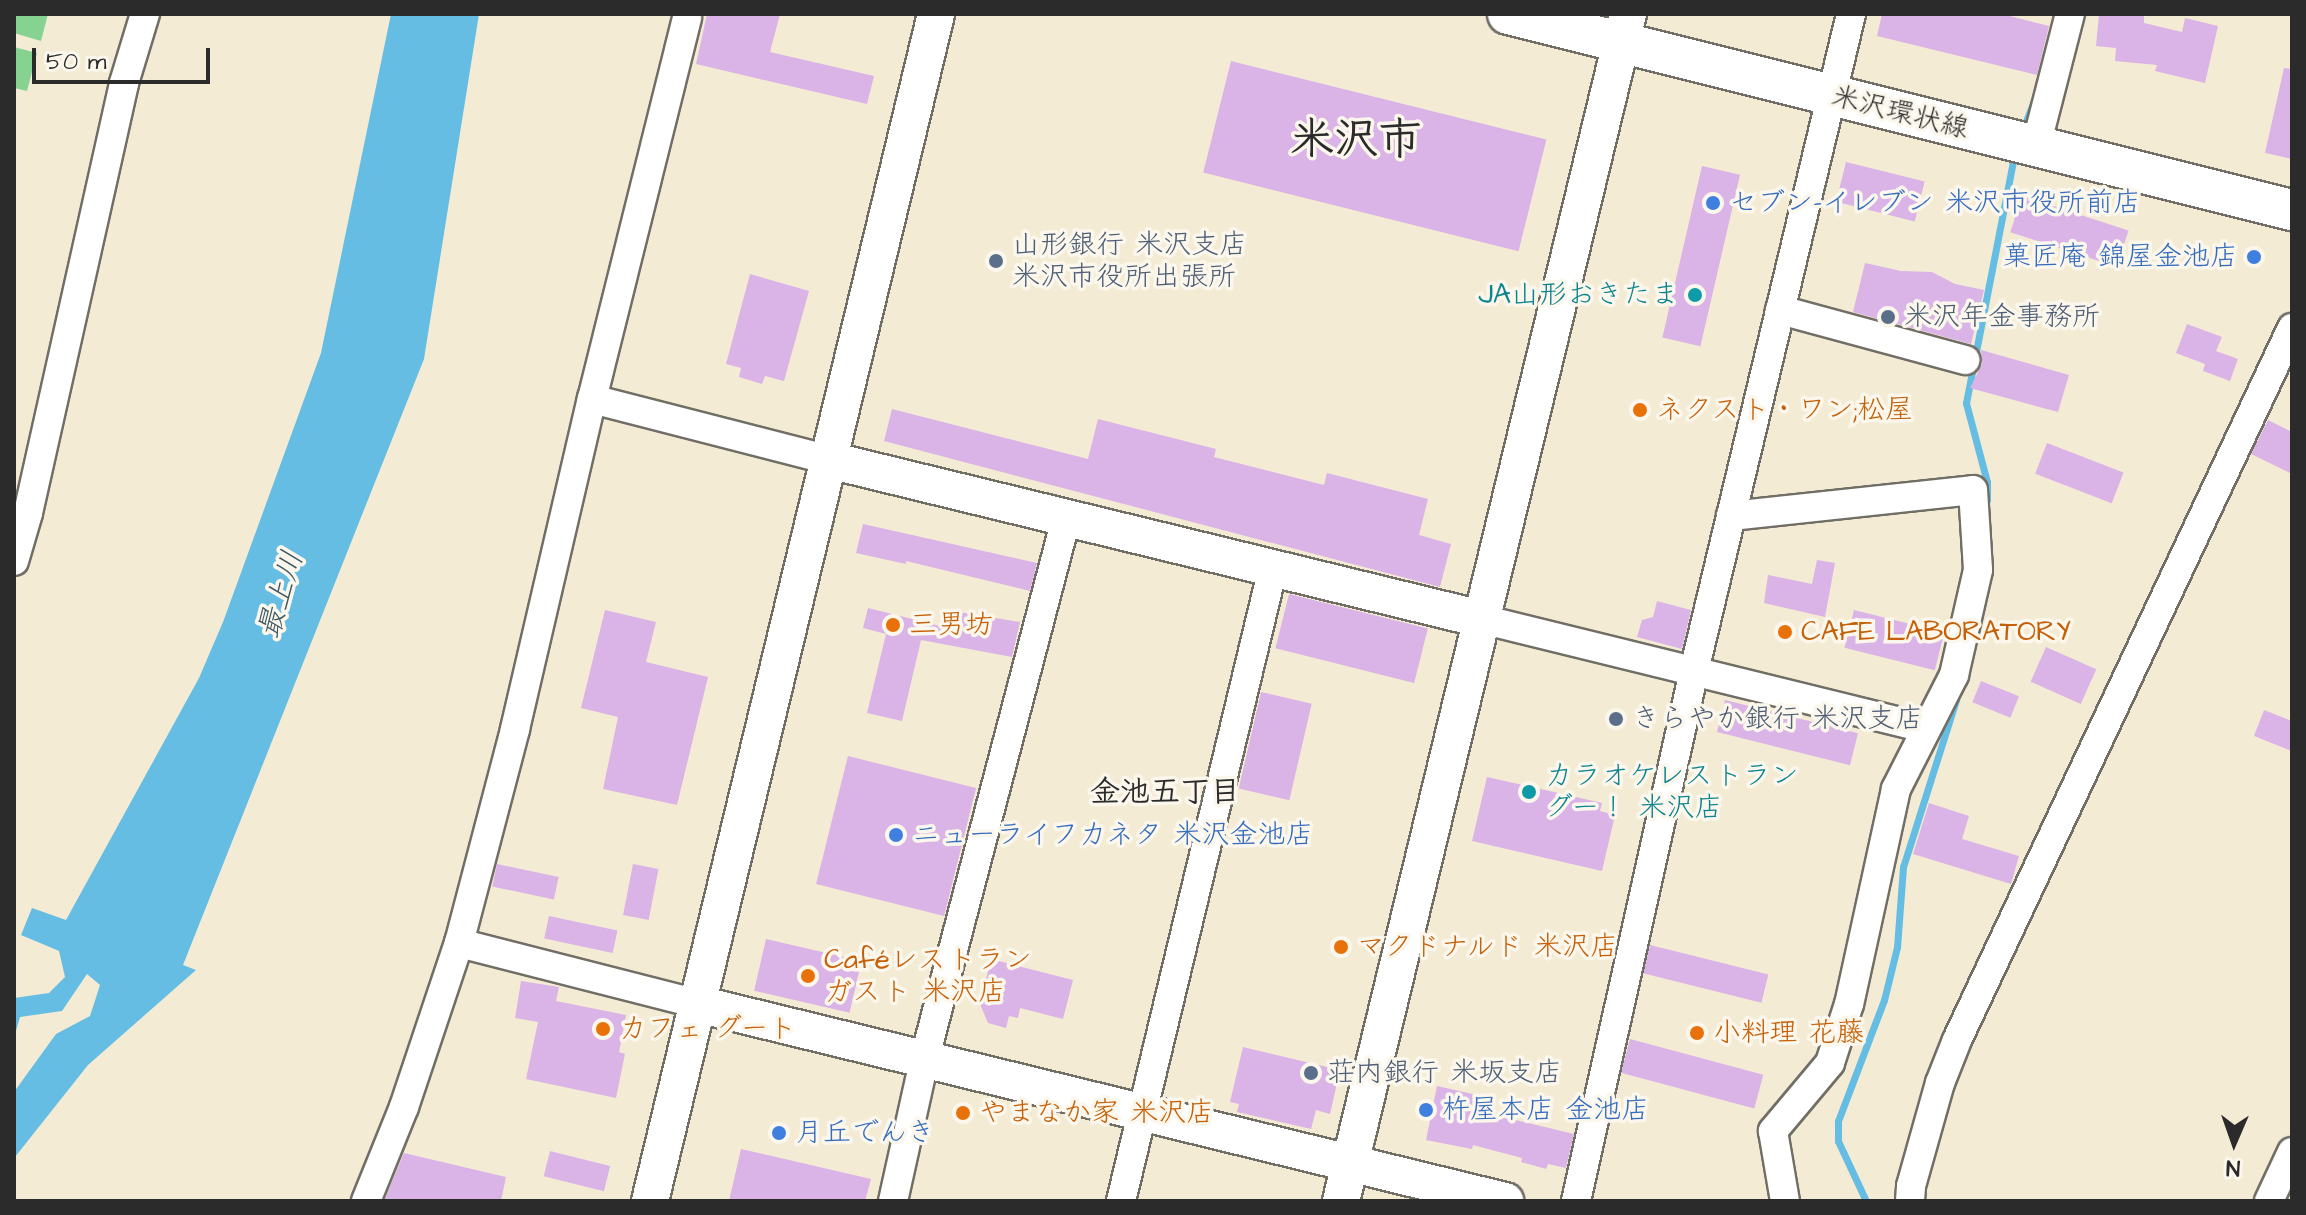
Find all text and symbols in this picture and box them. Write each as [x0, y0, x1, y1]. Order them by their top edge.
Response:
scale bar [36, 32, 214, 82]
text: 50 m [46, 45, 106, 79]
street label: 米沢環状線 [1828, 80, 1972, 146]
district label: 米沢市 [1290, 115, 1422, 167]
place label: セブン-イレブン 米沢市役所前店 [1729, 186, 2141, 220]
marker: セブン-イレブン 米沢市役所前店 [1704, 194, 1722, 212]
place label: 山形銀行 米沢支店 米沢市役所出張所 [1012, 228, 1247, 294]
place label: 菓匠庵 錦屋金池店 [2003, 240, 2238, 274]
marker: 菓匠庵 錦屋金池店 [2245, 248, 2263, 266]
marker: 山形銀行 米沢支店 米沢市役所出張所 [987, 252, 1005, 270]
place label: JA山形おきたま [1478, 278, 1679, 312]
marker: JA山形おきたま [1686, 286, 1704, 304]
place label: 米沢年金事務所 [1904, 300, 2100, 334]
marker: 米沢年金事務所 [1879, 308, 1897, 326]
place label: ネクスト・ワン;松屋 [1656, 393, 1911, 427]
marker: ネクスト・ワン;松屋 [1631, 401, 1649, 419]
water label: 最上川 [251, 547, 311, 643]
place label: 三男坊 [909, 608, 993, 642]
place label: CAFE LABORATORY [1801, 615, 2071, 649]
marker: 三男坊 [884, 616, 902, 634]
marker: CAFE LABORATORY [1776, 623, 1794, 641]
place label: きらやか銀行 米沢支店 [1632, 702, 1923, 736]
marker: きらやか銀行 米沢支店 [1607, 710, 1625, 728]
place label: カラオケレストラン グー！ 米沢店 [1545, 759, 1797, 825]
district label: 金池五丁目 [1090, 774, 1240, 810]
marker: カラオケレストラン グー！ 米沢店 [1520, 783, 1538, 801]
place label: ニューライフカネタ 米沢金池店 [912, 818, 1315, 852]
marker: ニューライフカネタ 米沢金池店 [887, 826, 905, 844]
place label: マクドナルド 米沢店 [1357, 930, 1620, 964]
marker: マクドナルド 米沢店 [1332, 938, 1350, 956]
place label: Caféレストラン ガスト 米沢店 [824, 943, 1030, 1009]
marker: Caféレストラン ガスト 米沢店 [799, 967, 817, 985]
place label: カフェ グート [619, 1012, 797, 1046]
place label: 小料理 花藤 [1713, 1016, 1864, 1050]
marker: カフェ グート [594, 1020, 612, 1038]
marker: 小料理 花藤 [1688, 1024, 1706, 1042]
place label: 荘内銀行 米坂支店 [1327, 1056, 1562, 1090]
marker: 荘内銀行 米坂支店 [1302, 1064, 1320, 1082]
place label: 杵屋本店 金池店 [1442, 1093, 1649, 1127]
place label: やまなか家 米沢店 [979, 1096, 1214, 1130]
marker: 杵屋本店 金池店 [1417, 1101, 1435, 1119]
north arrow [2194, 1103, 2274, 1183]
marker: やまなか家 米沢店 [954, 1104, 972, 1122]
place label: 月丘でんき [795, 1116, 935, 1150]
marker: 月丘でんき [770, 1124, 788, 1142]
text: N [2226, 1152, 2241, 1183]

